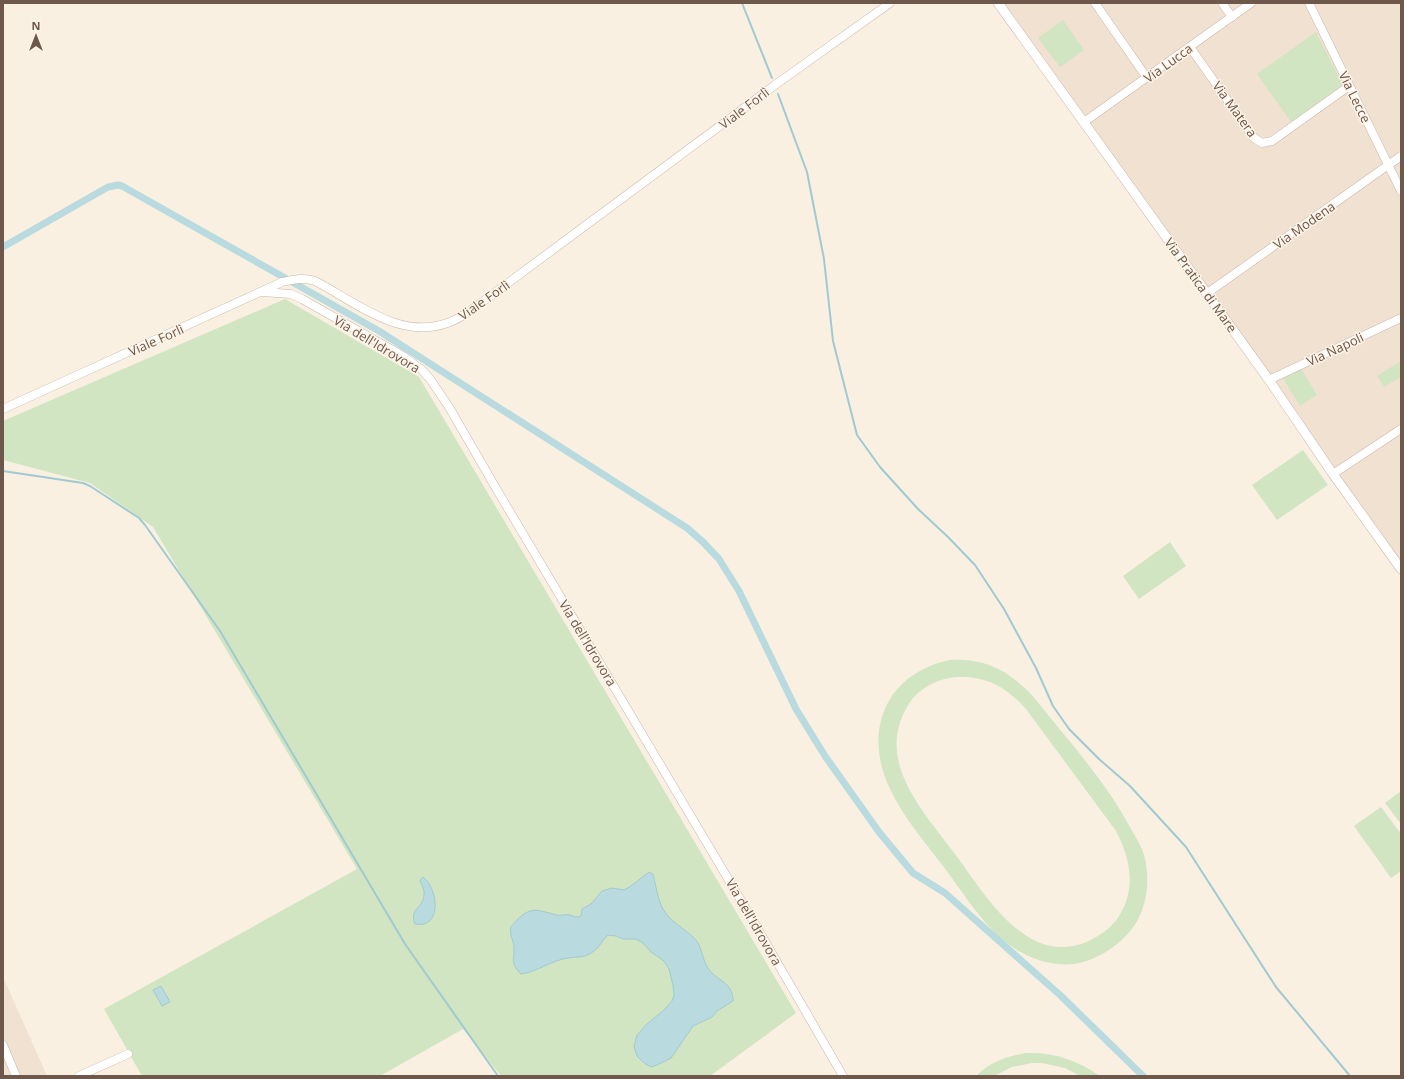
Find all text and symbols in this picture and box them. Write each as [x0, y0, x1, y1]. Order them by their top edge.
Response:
north arrow [16, 16, 56, 56]
text: N [32, 18, 40, 33]
street label: Via Lucca [1140, 39, 1196, 87]
street label: Via Lecce [1335, 68, 1375, 126]
street label: Via Matera [1209, 77, 1261, 141]
street label: Viale Forlì [715, 83, 773, 133]
street label: Via Modena [1270, 197, 1338, 253]
street label: Via Pratica di Mare [1161, 234, 1241, 336]
street label: Viale Forlì [455, 276, 513, 324]
street label: Via dell'Idrovora [330, 311, 424, 377]
street label: Viale Forlì [126, 320, 186, 360]
street label: Via Napoli [1304, 328, 1366, 370]
street label: Via dell'Idrovora [555, 596, 621, 690]
street label: Via dell'Idrovora [722, 875, 786, 969]

